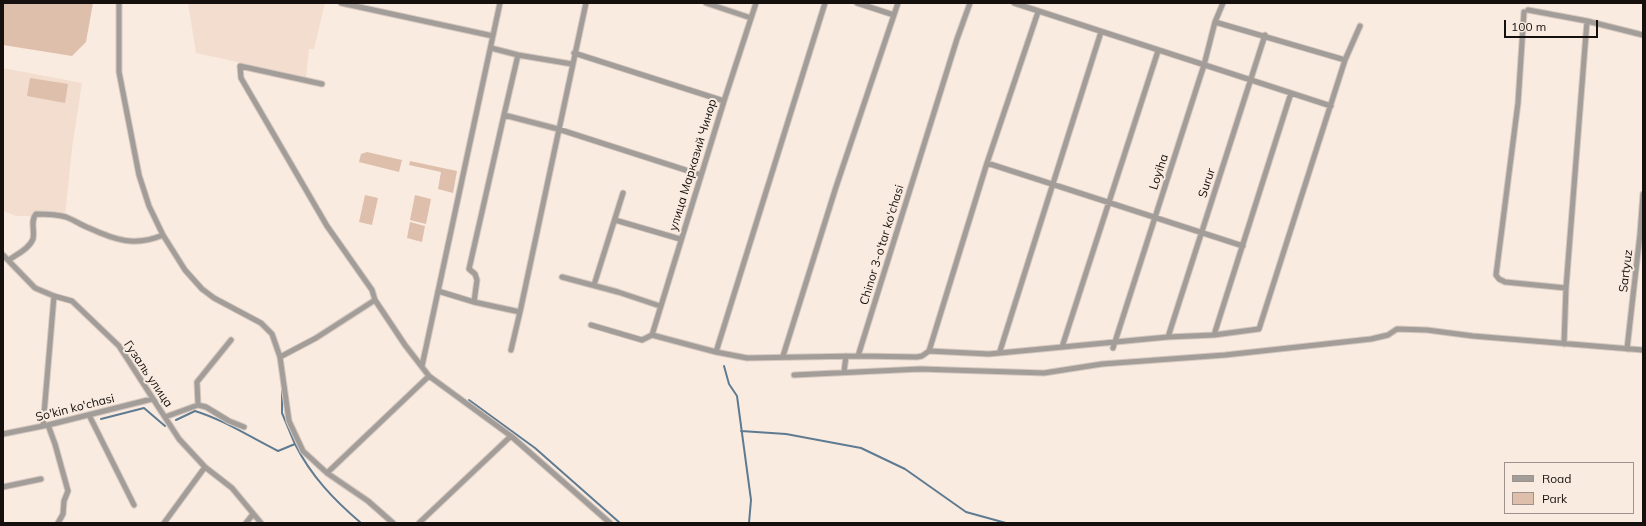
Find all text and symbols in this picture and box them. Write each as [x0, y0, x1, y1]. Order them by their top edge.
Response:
scale bar [1506, 12, 1600, 38]
text: 100 m [1511, 19, 1546, 34]
street label: улица Марказий Чинор [666, 97, 720, 233]
street label: Loyiha [1146, 152, 1172, 192]
street label: Surur [1196, 166, 1218, 200]
street label: Chinor 3-o'tar ko'chasi [857, 183, 907, 307]
street label: Sartyuz [1616, 249, 1636, 293]
street label: Гузаль улица [120, 338, 176, 410]
street label: So'kin ko'chasi [34, 391, 116, 425]
legend [1504, 462, 1634, 514]
text: Road [1542, 471, 1571, 486]
text: Park [1542, 491, 1567, 506]

